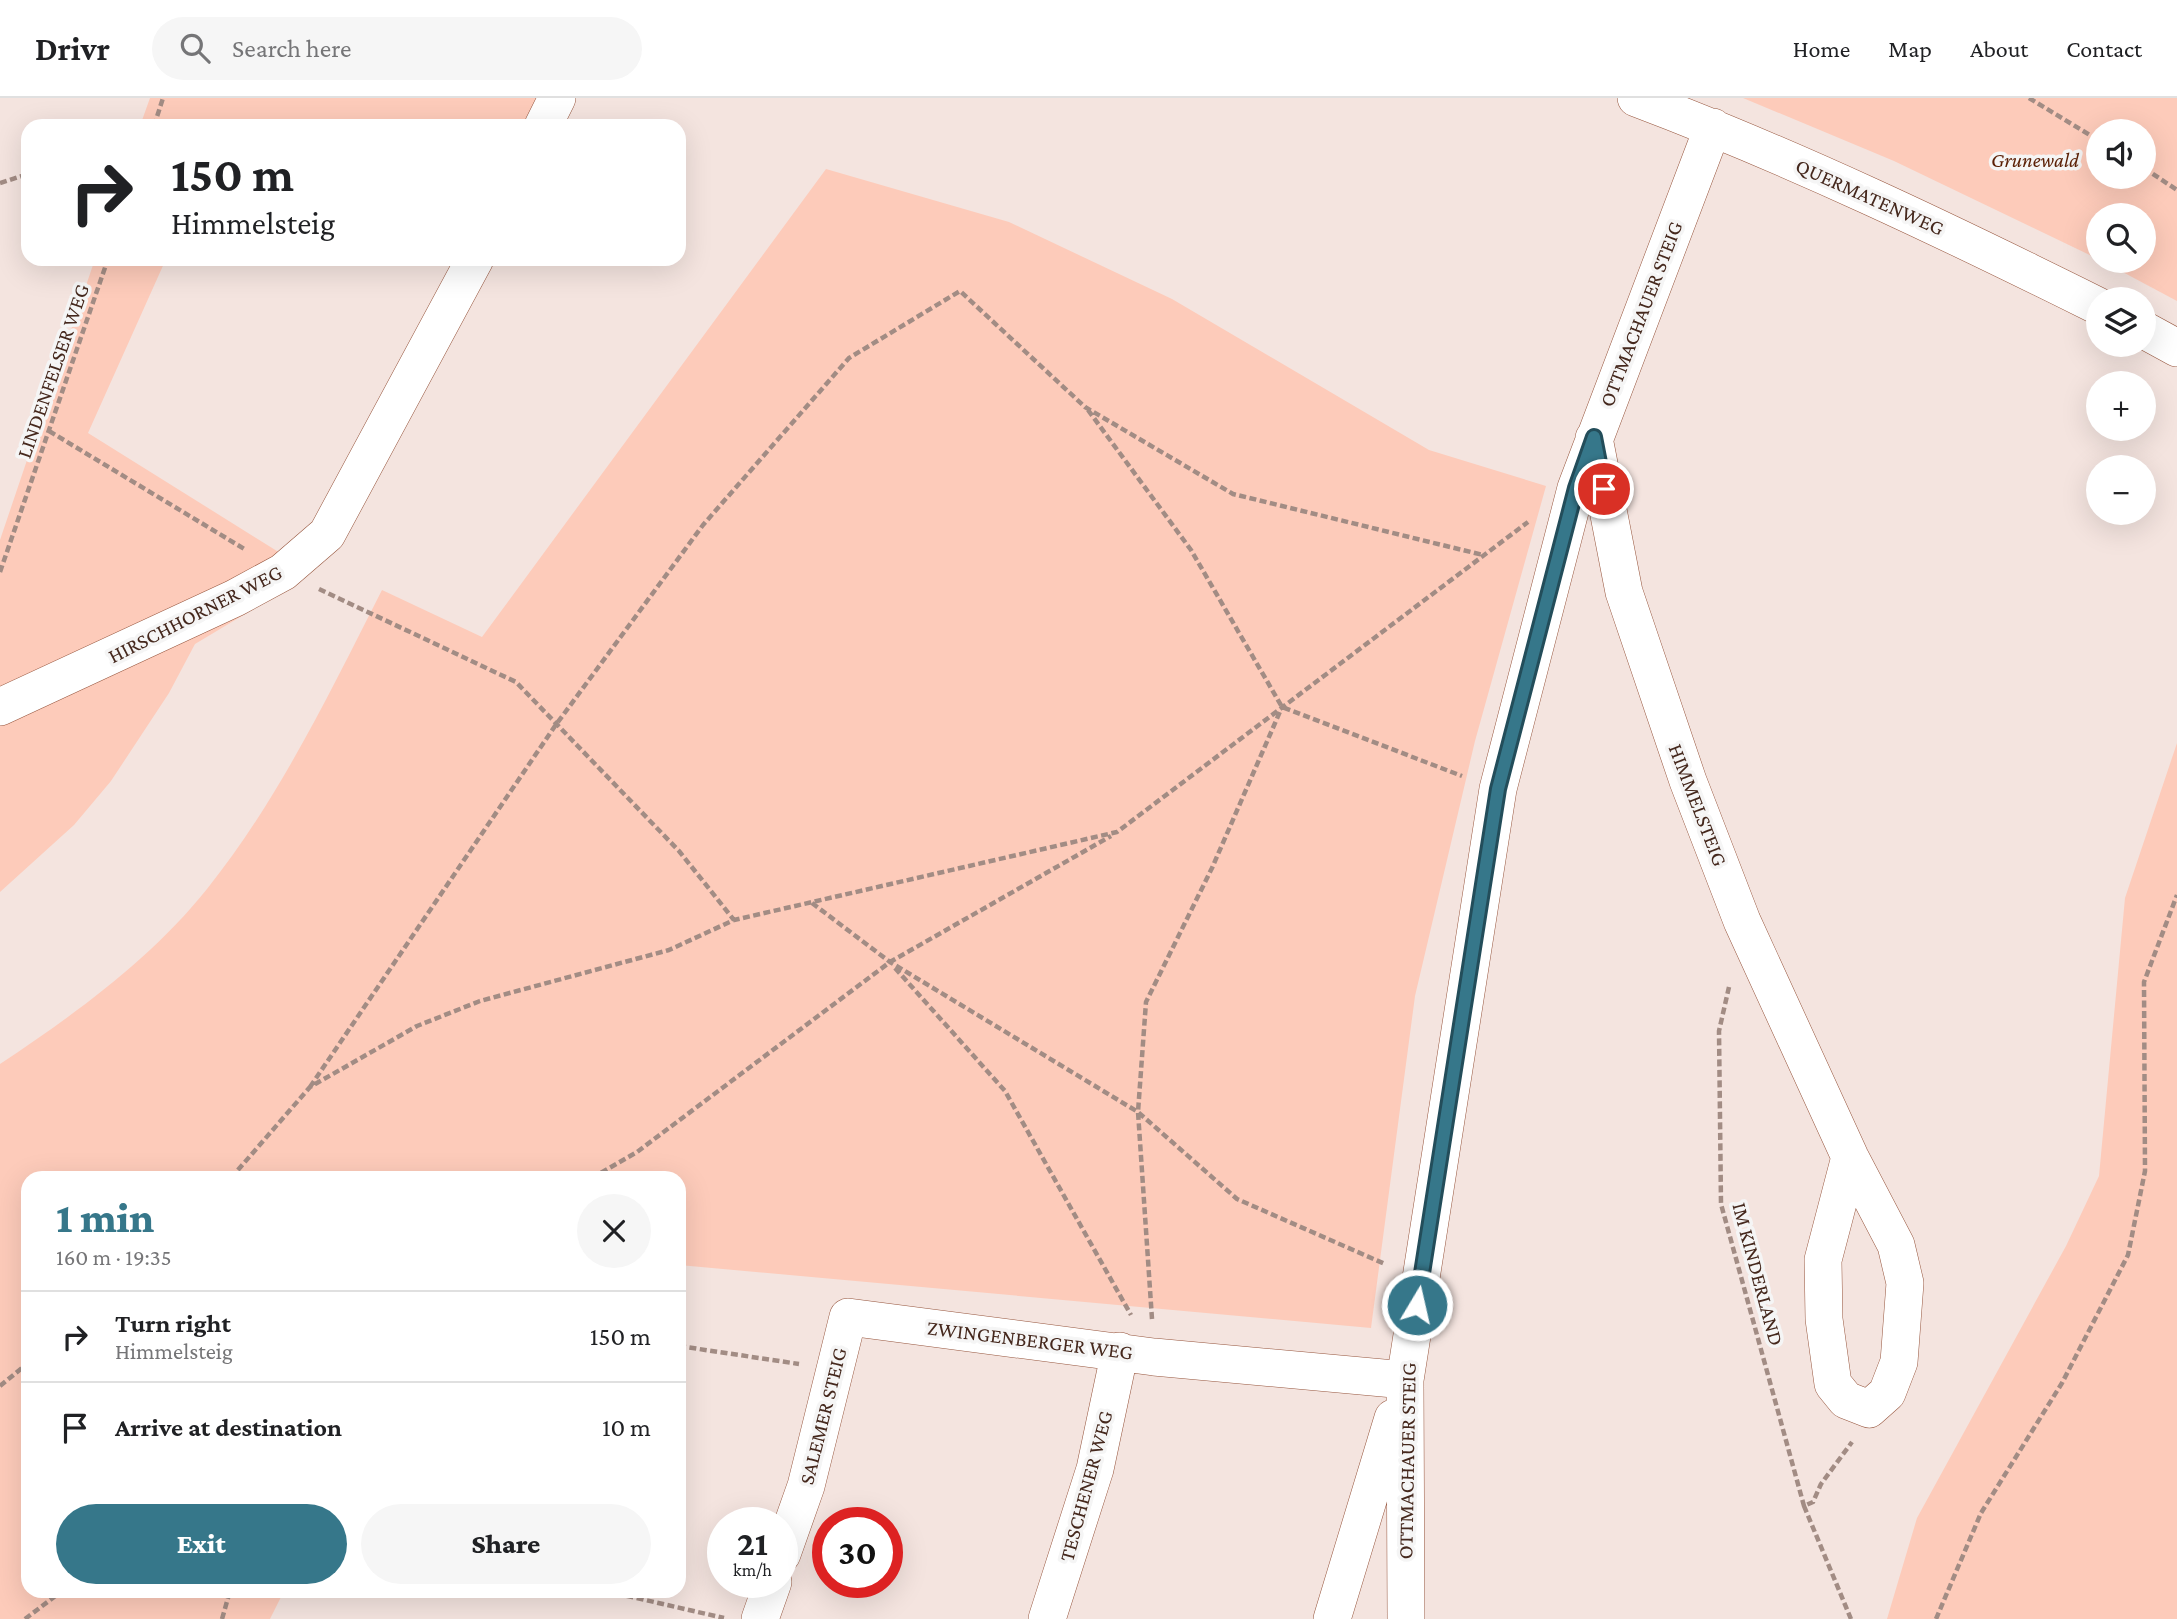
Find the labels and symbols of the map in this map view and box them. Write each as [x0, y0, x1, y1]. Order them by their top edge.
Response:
park label: Grunewald [1991, 148, 2080, 172]
street label: QUERMATENWEG [1792, 154, 1948, 240]
street label: OTTMACHAUER STEIG [1595, 218, 1687, 410]
street label: LINDENFELSER WEG [12, 281, 94, 461]
pin [1574, 459, 1634, 519]
street label: HIRSCHHORNER WEG [104, 560, 286, 668]
street label: HIMMELSTEIG [1664, 740, 1732, 870]
street label: IM KINDERLAND [1727, 1200, 1789, 1348]
position arrow [1380, 1268, 1454, 1342]
street label: ZWINGENBERGER WEG [926, 1315, 1134, 1365]
street label: SALEMER STEIG [794, 1345, 852, 1487]
street label: OTTMACHAUER STEIG [1393, 1362, 1421, 1560]
street label: TESCHENER WEG [1054, 1408, 1118, 1564]
speed limit sign: 30 [812, 1507, 903, 1598]

